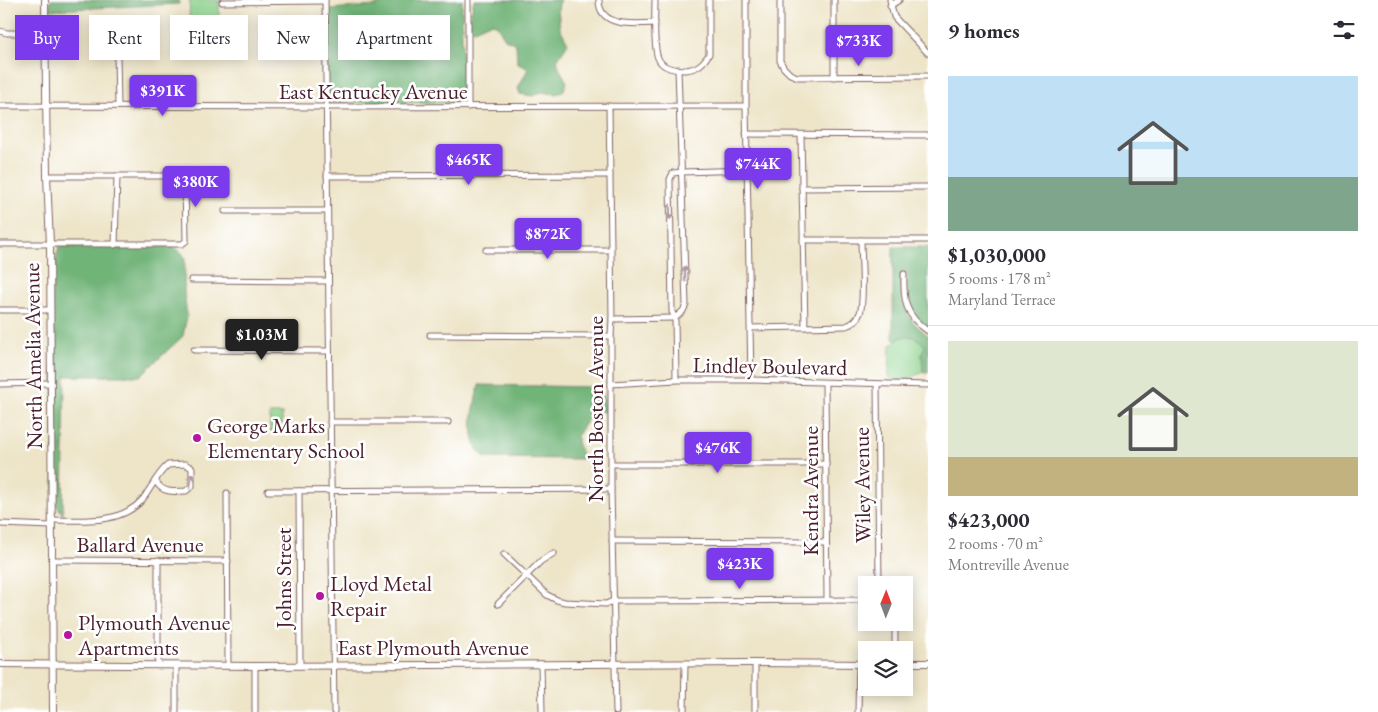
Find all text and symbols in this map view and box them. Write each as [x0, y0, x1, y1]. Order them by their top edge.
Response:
chip: Buy [15, 15, 79, 60]
chip: Rent [89, 15, 160, 60]
chip: Filters [170, 15, 248, 60]
chip: New [258, 15, 328, 60]
chip: Apartment [338, 15, 450, 60]
icon: filters [1330, 16, 1358, 44]
text: 9 homes [948, 17, 1020, 44]
pin: $733K [824, 24, 894, 67]
text: $733K [837, 30, 881, 51]
pin: $391K [128, 74, 198, 117]
street label: East Kentucky Avenue [278, 77, 468, 106]
text: $391K [141, 80, 185, 101]
icon: home [1108, 108, 1198, 198]
pin: $465K [434, 144, 504, 186]
pin: $744K [723, 148, 793, 190]
text: $465K [447, 149, 491, 170]
text: $744K [736, 153, 780, 174]
pin: $380K [161, 166, 231, 208]
text: $380K [174, 171, 218, 192]
one-way arrow [666, 204, 675, 220]
pin: $872K [513, 218, 583, 260]
text: $872K [526, 223, 570, 244]
text: $1,030,000 [948, 241, 1046, 268]
street label: North Amelia Avenue [17, 262, 49, 449]
one-way arrow [680, 266, 690, 282]
text: 5 rooms · 178 m² [948, 268, 1051, 289]
text: Maryland Terrace [948, 289, 1056, 310]
street label: North Boston Avenue [581, 316, 610, 502]
pin: $1.03M [221, 318, 303, 361]
text: $1.03M [236, 324, 288, 345]
street label: Lindley Boulevard [692, 350, 848, 382]
icon: home [1108, 374, 1198, 464]
place label: George Marks Elementary School [207, 411, 365, 465]
street label: Kendra Avenue [796, 426, 825, 556]
street label: Wiley Avenue [846, 426, 878, 543]
marker: George Marks Elementary School [191, 432, 203, 444]
pin: $476K [683, 432, 753, 474]
text: $476K [696, 437, 740, 458]
one-way arrow [187, 473, 197, 489]
text: $423,000 [948, 506, 1030, 533]
street label: Johns Street [269, 527, 298, 630]
street label: Ballard Avenue [76, 530, 204, 559]
text: 2 rooms · 70 m² [948, 533, 1043, 554]
pin: $423K [705, 548, 775, 590]
text: $423K [718, 553, 762, 574]
text: Montreville Avenue [948, 554, 1069, 575]
place label: Lloyd Metal Repair [330, 569, 432, 623]
north arrow [858, 576, 912, 631]
map controls [858, 576, 913, 696]
marker: Lloyd Metal Repair [314, 590, 326, 602]
place label: Plymouth Avenue Apartments [77, 608, 231, 662]
marker: Plymouth Avenue Apartments [62, 629, 74, 641]
street label: East Plymouth Avenue [337, 633, 529, 662]
button: layers [858, 641, 913, 696]

